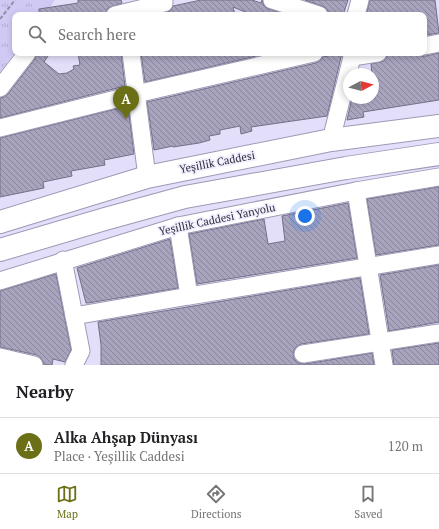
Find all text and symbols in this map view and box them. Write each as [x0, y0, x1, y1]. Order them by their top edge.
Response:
search box [12, 12, 427, 56]
icon: search [26, 23, 48, 45]
text: Search here [58, 24, 136, 44]
north arrow [343, 68, 379, 104]
pin: A [113, 86, 139, 119]
street label: Yeşillik Caddesi [178, 148, 256, 176]
street label: Yeşillik Caddesi Yanyolu [158, 200, 277, 238]
your location [295, 206, 315, 226]
text: Nearby [16, 380, 74, 403]
text: Alka Ahşap Dünyası [54, 427, 198, 447]
text: A [24, 437, 34, 455]
text: 120 m [388, 437, 423, 455]
text: Place · Yeşillik Caddesi [54, 447, 185, 465]
tab: Map [56, 483, 78, 521]
tab: Directions [191, 483, 242, 521]
tab: Saved [354, 483, 383, 521]

